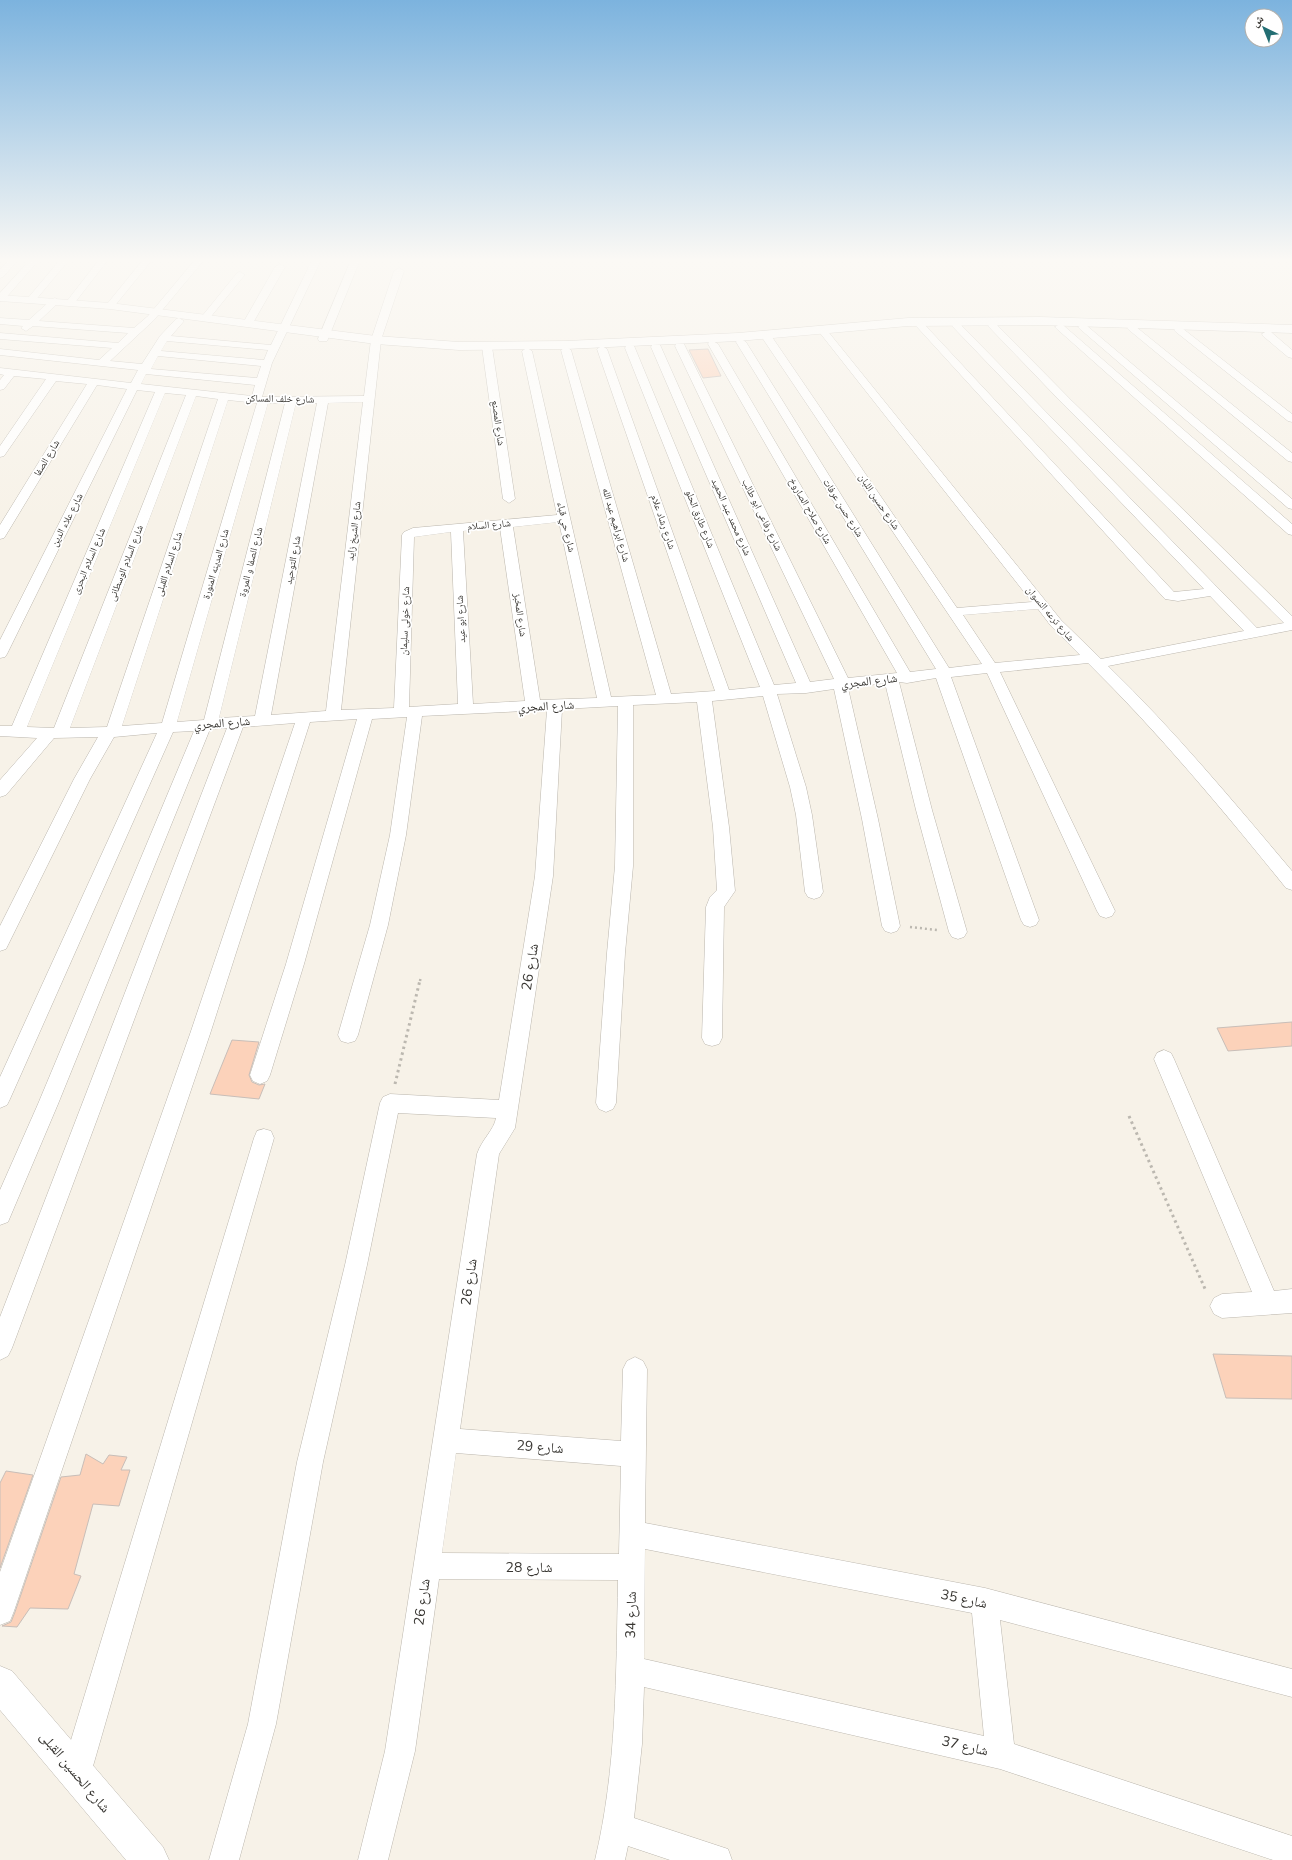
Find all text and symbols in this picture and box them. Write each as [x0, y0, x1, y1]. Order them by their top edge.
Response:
north arrow [1244, 8, 1284, 48]
text: ش [1248, 11, 1267, 31]
street label: شارع خلف المساكن [245, 391, 315, 407]
street label: شارع المصنع [488, 399, 508, 447]
street label: شارع الصفا [31, 437, 64, 479]
street label: شارع حسين اللبان [855, 471, 903, 533]
street label: شارع صلاح الصاروخ [785, 475, 835, 547]
street label: شارع محمد عبد الحميد [708, 476, 754, 558]
street label: شارع حسن عرفات [819, 476, 867, 540]
street label: شارع رفاعى ابو طالب [739, 477, 786, 554]
street label: شارع ابراهيم عبد الله [599, 486, 633, 564]
street label: شارع طارق الحلو [682, 488, 718, 551]
street label: شارع علاء الدين [48, 491, 87, 549]
street label: شارع رشاد علام [647, 493, 679, 552]
street label: شارع الشيخ زايد [343, 500, 365, 562]
street label: شارع حي قباء [553, 500, 579, 554]
street label: شارع السلام [467, 516, 512, 534]
street label: شارع السلام الوسطانى [105, 523, 147, 603]
street label: شارع السلام البحرى [69, 525, 109, 596]
street label: شارع الصفا و المروة [236, 525, 267, 598]
street label: شارع المدينه المنورة [199, 527, 233, 601]
street label: شارع السلام القبلى [152, 530, 186, 598]
street label: شارع التوحيد [281, 534, 305, 585]
street label: شارع ترعه النسوان [1023, 583, 1078, 645]
street label: شارع خولى سليمان [397, 586, 413, 656]
street label: شارع المخبز [510, 591, 530, 638]
street label: شارع ابو عيد [453, 595, 469, 643]
street label: شارع المجري [840, 670, 898, 694]
street label: شارع المجري [517, 697, 575, 718]
street label: شارع المجري [193, 713, 251, 735]
street label: شارع 26 [517, 942, 543, 992]
street label: شارع 26 [456, 1257, 482, 1307]
street label: شارع 29 [516, 1436, 564, 1458]
street label: شارع 28 [505, 1558, 553, 1577]
street label: شارع 26 [409, 1577, 435, 1627]
street label: شارع 35 [939, 1585, 989, 1613]
street label: شارع 34 [621, 1591, 641, 1639]
street label: شارع الحسين القبلى [35, 1727, 115, 1817]
street label: شارع 37 [940, 1731, 990, 1761]

